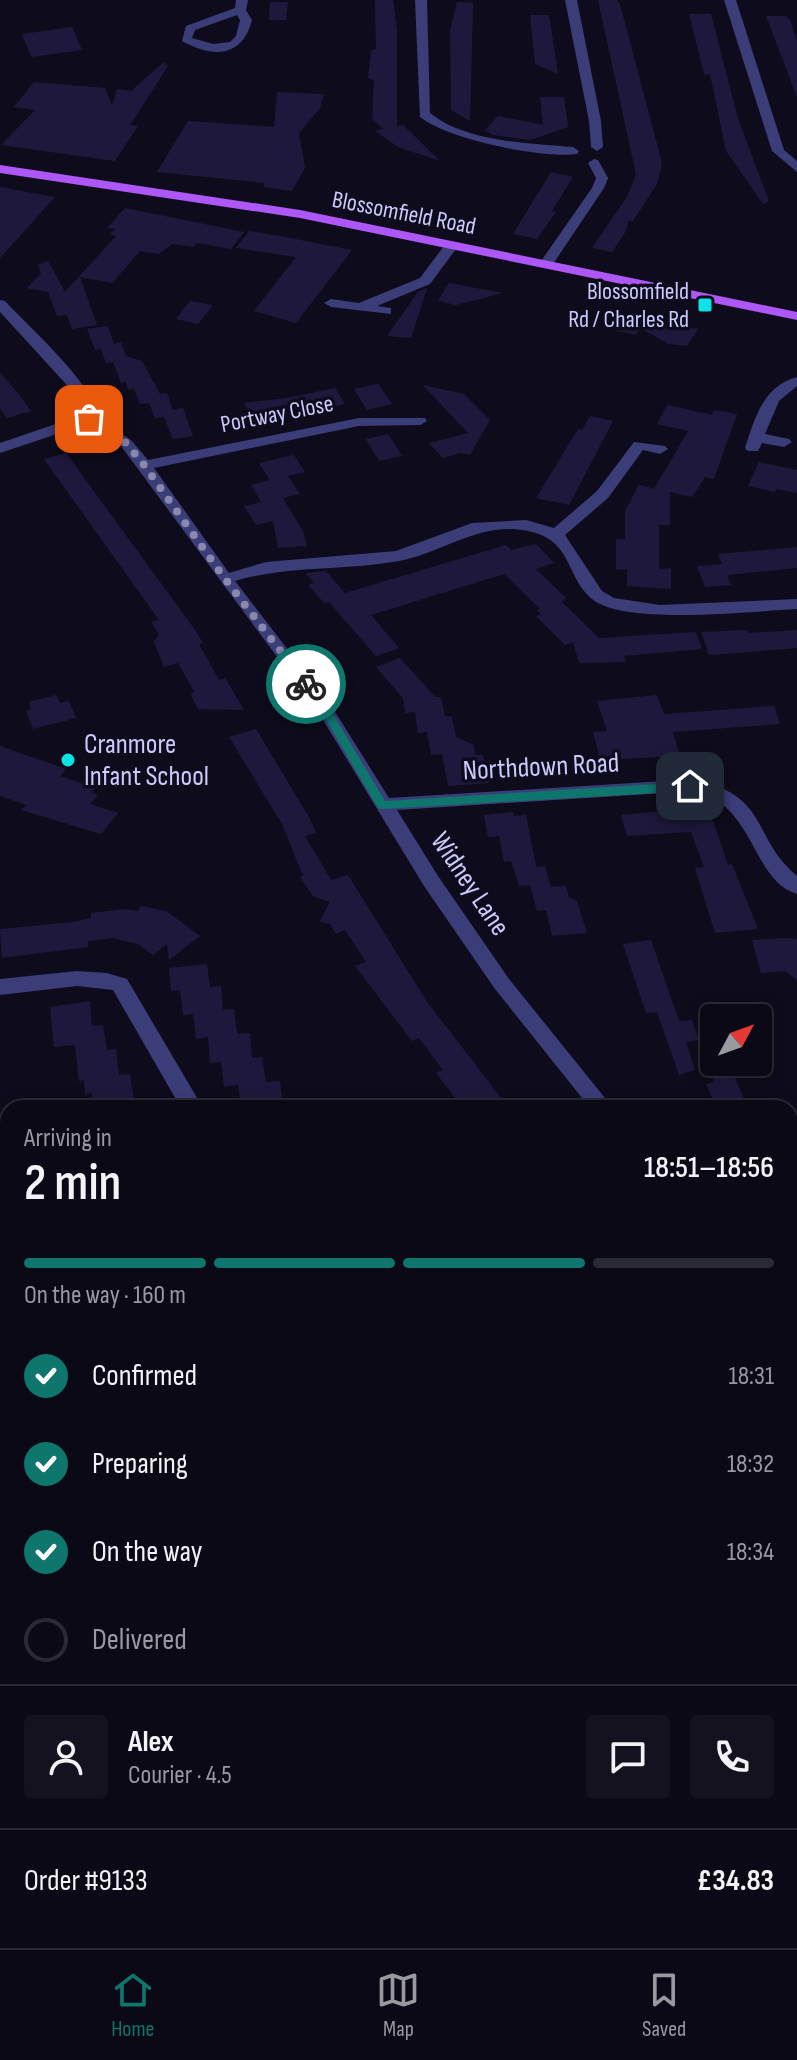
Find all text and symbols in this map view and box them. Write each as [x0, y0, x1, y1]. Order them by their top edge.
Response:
street label: Blossomfield Road [330, 185, 478, 241]
place label: Blossomfield Rd / Charles Rd [568, 277, 689, 334]
marker: Blossomfield Rd / Charles Rd [696, 296, 714, 314]
pin [55, 385, 123, 453]
street label: Portway Close [218, 389, 336, 439]
icon: bag [67, 397, 111, 441]
courier [266, 644, 346, 724]
icon: bike [284, 662, 328, 706]
place label: Cranmore Infant School [84, 728, 209, 793]
street label: Northdown Road [462, 746, 620, 788]
marker: Cranmore Infant School [59, 751, 77, 769]
pin [656, 752, 724, 820]
icon: home [668, 764, 712, 808]
street label: Widney Lane [423, 826, 517, 942]
north arrow [700, 1004, 772, 1076]
map controls [700, 1004, 772, 1076]
text: Arriving in [24, 1123, 112, 1154]
text: 18:51–18:56 [644, 1150, 774, 1186]
text: 2 min [24, 1152, 121, 1215]
text: On the way · 160 m [24, 1280, 186, 1311]
icon: check [24, 1354, 68, 1398]
text: Confirmed [92, 1358, 197, 1394]
text: 18:31 [729, 1361, 774, 1392]
icon: check [24, 1442, 68, 1486]
text: Preparing [92, 1446, 188, 1482]
text: 18:32 [727, 1449, 774, 1480]
icon: check [24, 1530, 68, 1574]
text: On the way [92, 1534, 202, 1570]
text: 18:34 [727, 1537, 774, 1568]
text: Delivered [92, 1622, 187, 1658]
button: person [24, 1715, 108, 1799]
button: chat [586, 1715, 670, 1799]
button: phone [690, 1715, 774, 1799]
text: Alex [128, 1724, 174, 1760]
text: Courier · 4.5 [128, 1760, 232, 1791]
text: Order #9133 [24, 1863, 147, 1899]
text: £34.83 [697, 1863, 774, 1899]
tab: Home [111, 1968, 155, 2043]
tab: Map [376, 1968, 420, 2043]
tab: Saved [642, 1968, 686, 2043]

